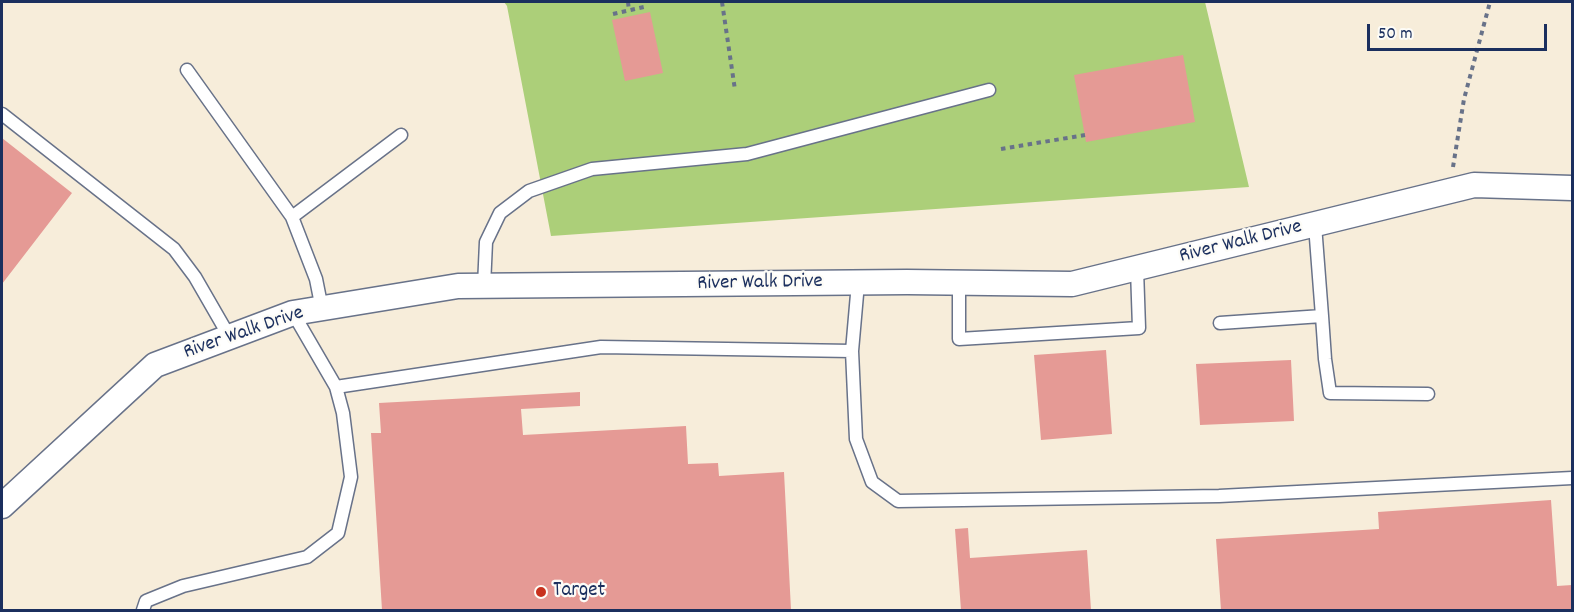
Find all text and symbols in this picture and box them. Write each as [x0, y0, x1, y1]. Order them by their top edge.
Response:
scale bar [1370, 12, 1550, 50]
text: 50 m [1378, 22, 1413, 47]
street label: River Walk Drive [1177, 216, 1305, 270]
street label: River Walk Drive [697, 270, 823, 298]
street label: River Walk Drive [181, 302, 307, 366]
place label: Target [553, 579, 605, 605]
marker: Target [534, 585, 548, 599]

